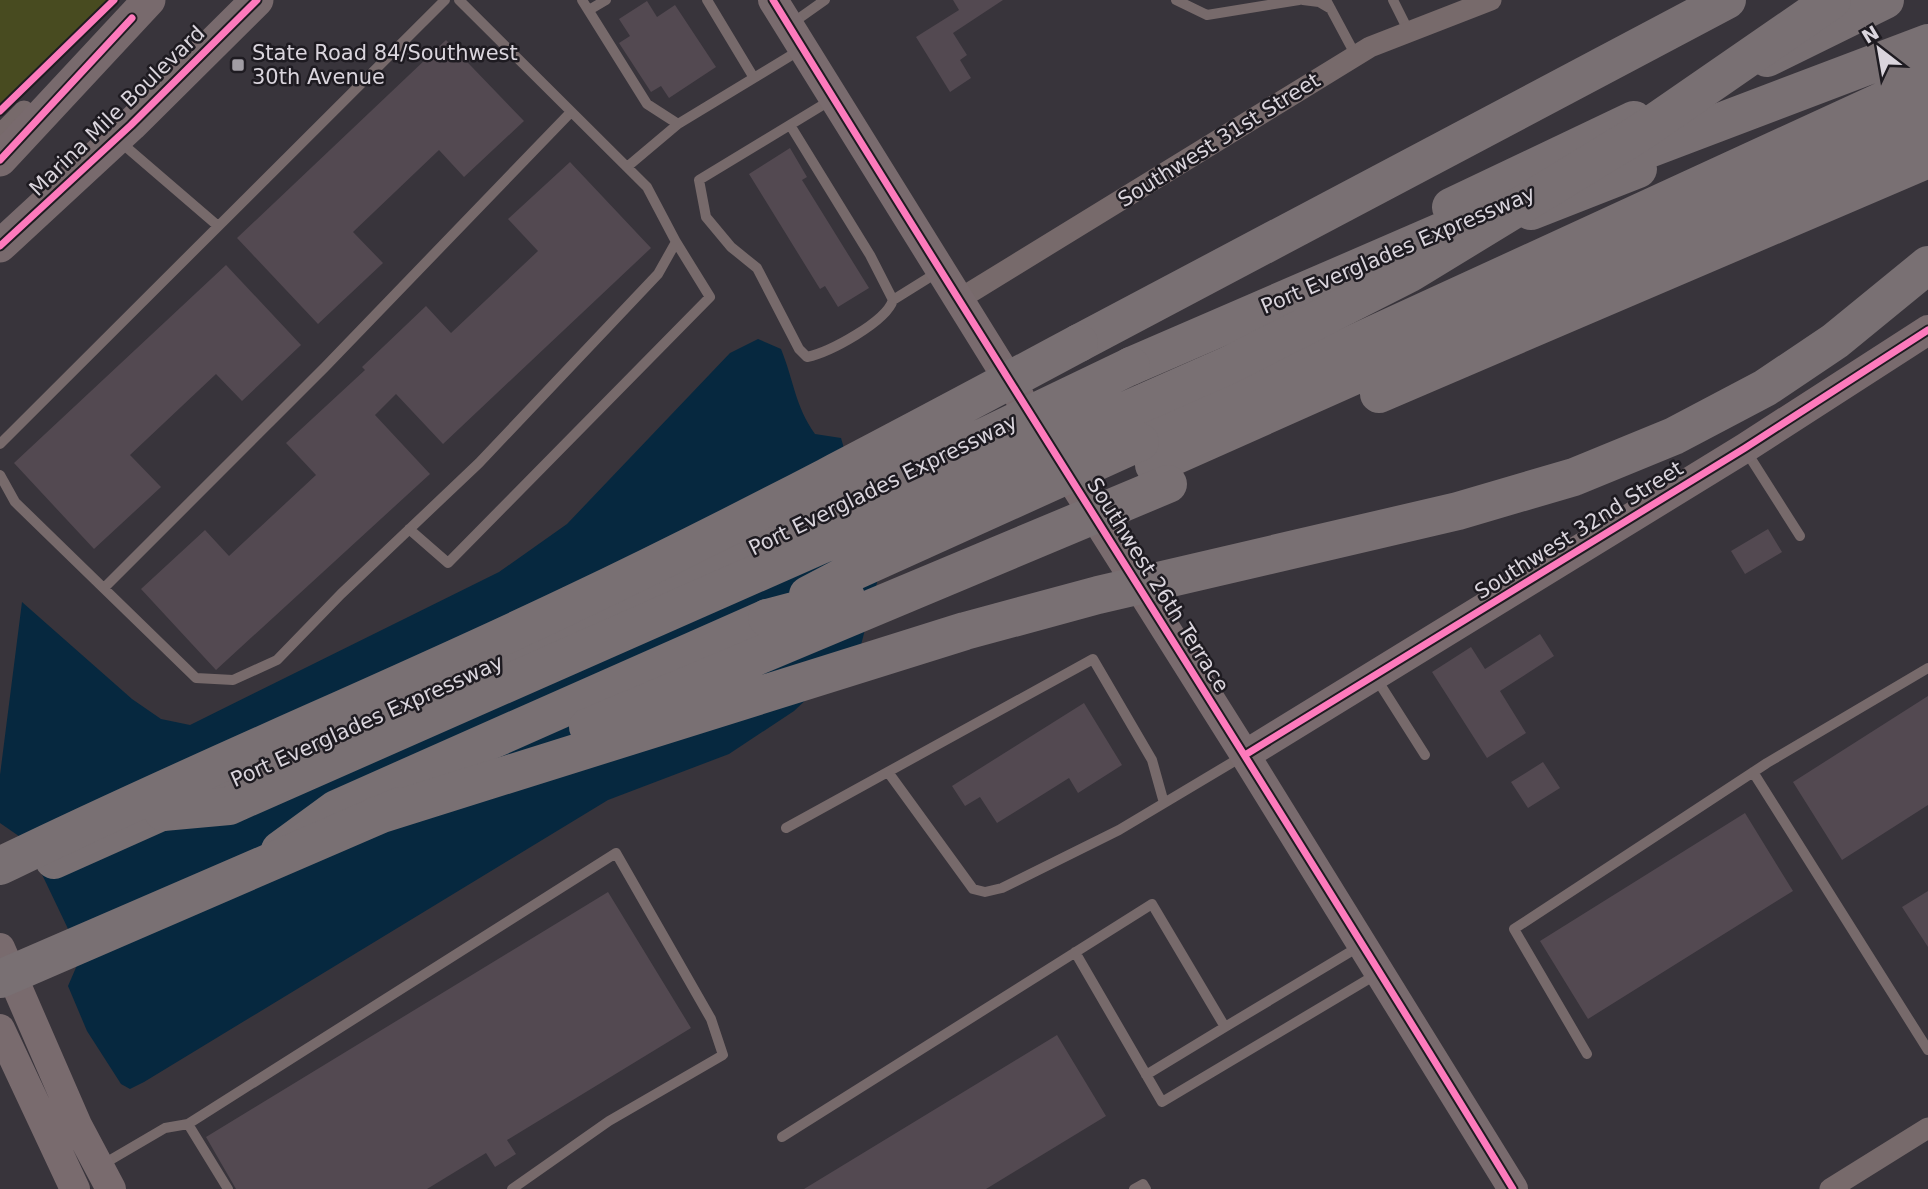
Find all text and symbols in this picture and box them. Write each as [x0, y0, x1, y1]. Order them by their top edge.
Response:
north arrow [1844, 14, 1914, 84]
street label: Marina Mile Boulevard [25, 21, 209, 201]
text: N [1858, 21, 1883, 48]
place label: State Road 84/Southwest 30th Avenue [252, 41, 518, 89]
marker: State Road 84/Southwest 30th Avenue [230, 57, 246, 73]
street label: Southwest 31st Street [1114, 68, 1324, 212]
street label: Port Everglades Expressway [1257, 181, 1539, 319]
street label: Port Everglades Expressway [745, 409, 1021, 561]
street label: Southwest 32nd Street [1471, 456, 1687, 604]
street label: Southwest 26th Terrace [1082, 473, 1234, 697]
street label: Port Everglades Expressway [227, 650, 507, 792]

